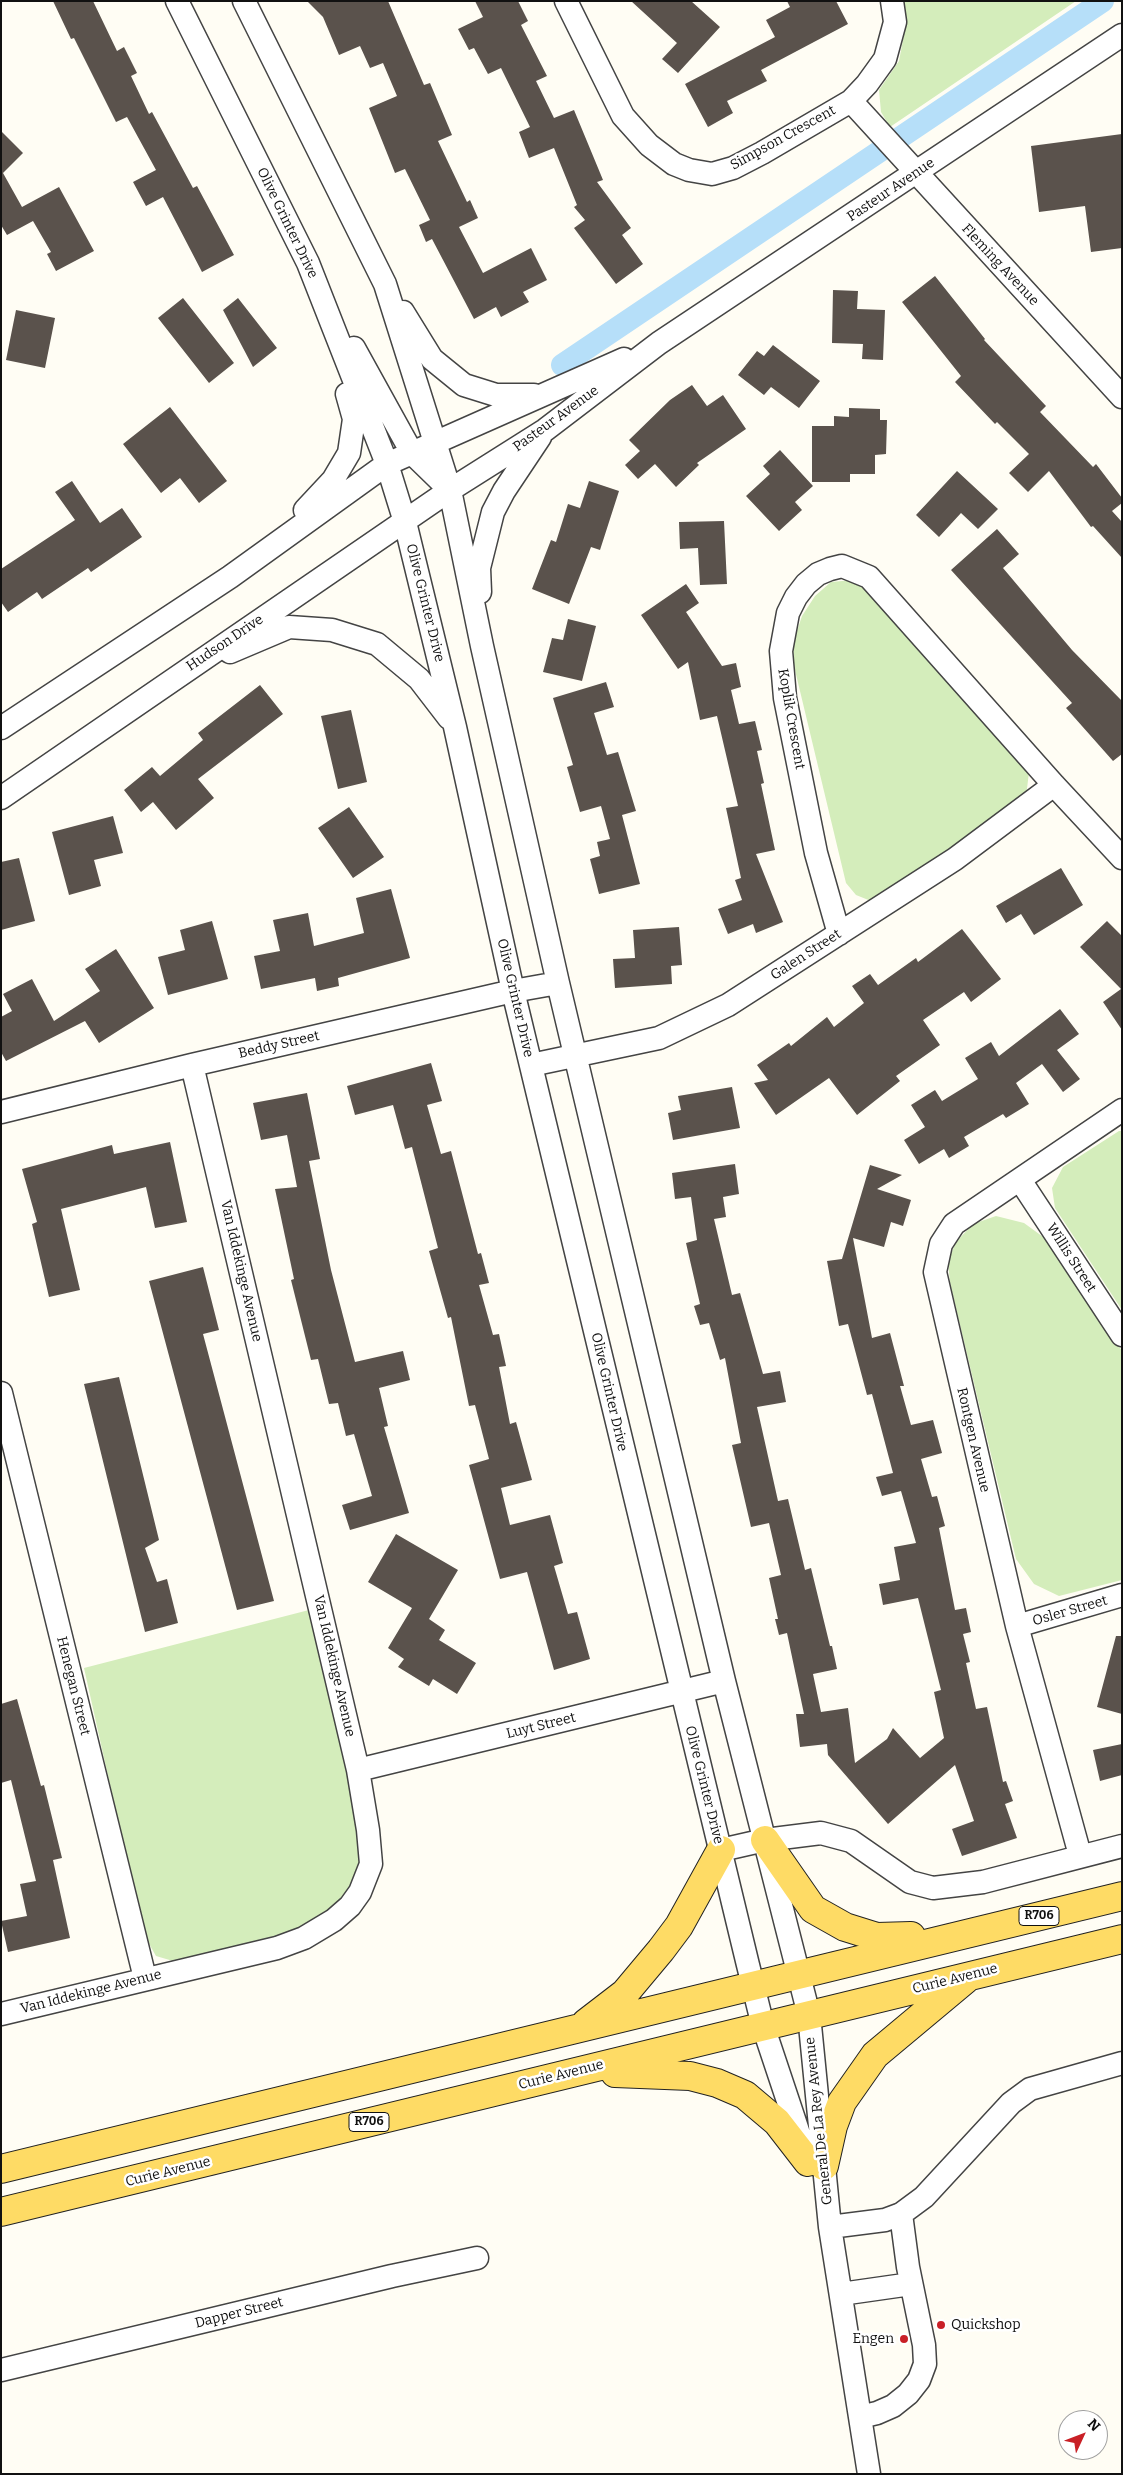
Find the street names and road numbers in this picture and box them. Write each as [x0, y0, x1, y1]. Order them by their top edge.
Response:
street label: Simpson Crescent [728, 102, 838, 174]
street label: Pasteur Avenue [844, 155, 938, 225]
street label: Olive Grinter Drive [253, 165, 321, 281]
street label: Fleming Avenue [958, 221, 1042, 309]
street label: Pasteur Avenue [510, 382, 602, 456]
street label: Olive Grinter Drive [402, 542, 448, 664]
street label: Hudson Drive [183, 611, 267, 675]
street label: Koplik Crescent [774, 667, 808, 771]
street label: Galen Street [768, 926, 844, 984]
street label: Olive Grinter Drive [493, 937, 537, 1059]
street label: Beddy Street [237, 1028, 321, 1062]
street label: Van Iddekinge Avenue [217, 1199, 265, 1343]
street label: Willis Street [1042, 1220, 1100, 1296]
street label: Olive Grinter Drive [587, 1331, 631, 1453]
street label: Rontgen Avenue [953, 1386, 993, 1494]
street label: Osler Street [1031, 1592, 1109, 1630]
street label: Van Iddekinge Avenue [310, 1594, 358, 1738]
street label: Henegan Street [53, 1635, 93, 1737]
street label: Luyt Street [505, 1709, 577, 1743]
street label: Olive Grinter Drive [681, 1724, 727, 1846]
road number: R706 [1019, 1906, 1059, 1925]
street label: Curie Avenue [911, 1960, 999, 1998]
street label: Van Iddekinge Avenue [19, 1966, 163, 2018]
street label: General De La Rey Avenue [802, 2036, 836, 2206]
street label: Curie Avenue [517, 2056, 605, 2094]
road number: R706 [349, 2112, 389, 2132]
street label: Curie Avenue [124, 2153, 212, 2191]
street label: Dapper Street [193, 2294, 285, 2332]

